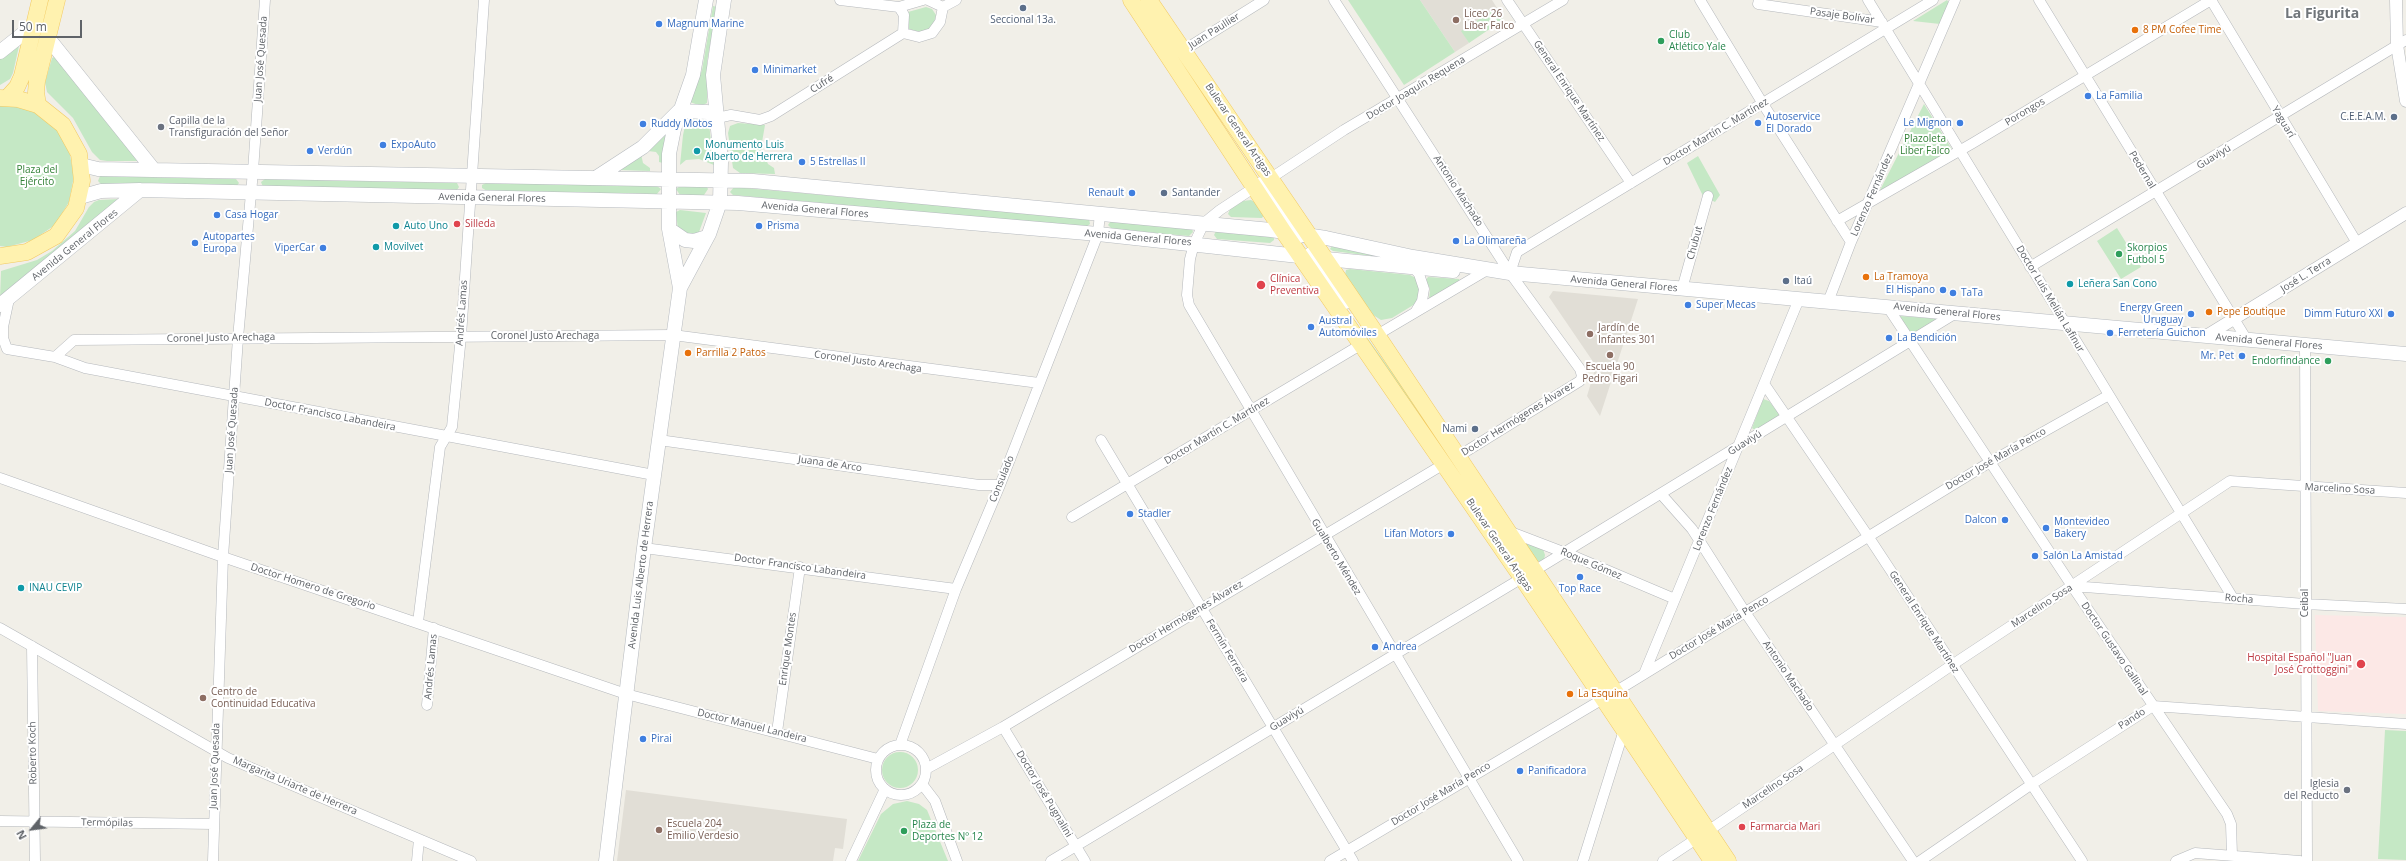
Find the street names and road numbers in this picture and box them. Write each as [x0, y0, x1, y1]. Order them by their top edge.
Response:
street label: Pasaje Bolívar [1809, 6, 1875, 26]
street label: Juan Paullier [1186, 11, 1242, 51]
street label: Juan José Quesada [252, 16, 270, 102]
street label: General Enrique Martínez [1531, 38, 1607, 144]
street label: Doctor Joaquín Requena [1364, 54, 1468, 122]
street label: Cufré [808, 72, 836, 96]
street label: Bulevar General Artigas [1202, 81, 1274, 179]
street label: Porongos [2003, 95, 2047, 129]
street label: Doctor Martín C. Martínez [1661, 96, 1771, 168]
street label: Yaguarí [2269, 104, 2297, 140]
street label: Guaviyú [2195, 142, 2233, 172]
street label: Pedernal [2126, 149, 2158, 191]
street label: Lorenzo Fernández [1848, 152, 1896, 238]
street label: Antonio Machado [1431, 153, 1485, 229]
street label: Avenida General Flores [438, 191, 546, 205]
street label: Avenida General Flores [761, 199, 869, 221]
street label: Avenida General Flores [29, 207, 121, 283]
street label: Chubut [1685, 225, 1705, 261]
street label: Avenida General Flores [1084, 227, 1192, 249]
street label: Doctor Luis Melián Lafinur [2013, 243, 2087, 355]
street label: José L. Terra [2279, 255, 2333, 295]
street label: Avenida General Flores [1570, 273, 1678, 295]
street label: Andrés Lamas [454, 280, 470, 346]
street label: Avenida General Flores [1893, 300, 2001, 324]
street label: Coronel Justo Arechaga [491, 330, 599, 342]
street label: Coronel Justo Arechaga [167, 331, 275, 345]
street label: Avenida General Flores [2215, 331, 2323, 353]
street label: Coronel Justo Arechaga [813, 349, 923, 375]
street label: Doctor Hermógenes Álvarez [1459, 379, 1577, 459]
street label: Juan José Quesada [223, 387, 241, 473]
street label: Doctor Martín C. Martínez [1162, 395, 1272, 467]
street label: Doctor Francisco Labandeira [263, 396, 397, 434]
street label: Doctor José María Penco [1944, 425, 2048, 493]
street label: Guaviyú [1726, 428, 1764, 458]
street label: Juana de Arco [797, 454, 863, 474]
street label: Consulado [987, 454, 1017, 504]
street label: Lorenzo Fernández [1691, 465, 1735, 553]
street label: Marcelino Sosa [2304, 481, 2376, 497]
street label: Bulevar General Artigas [1463, 496, 1535, 594]
street label: Avenida Luis Alberto de Herrera [626, 500, 656, 650]
street label: Gualberto Méndez [1309, 517, 1363, 597]
street label: Roque Gómez [1559, 546, 1623, 582]
street label: Doctor Francisco Labandeira [733, 552, 867, 582]
street label: Doctor Homero de Gregorio [249, 561, 377, 613]
street label: General Enrique Martínez [1886, 569, 1962, 675]
street label: Doctor Hermógenes Álvarez [1127, 578, 1245, 656]
street label: Marcelino Sosa [2009, 582, 2075, 630]
street label: Ceibal [2299, 589, 2311, 617]
street label: Rocha [2224, 592, 2254, 606]
street label: Doctor José María Penco [1667, 594, 1771, 662]
street label: Doctor Gustavo Gallinal [2078, 600, 2150, 698]
street label: Enrique Montes [777, 612, 799, 686]
street label: Fermín Ferreira [1203, 617, 1251, 685]
street label: Andrés Lamas [422, 634, 440, 700]
street label: Antonio Machado [1760, 638, 1816, 714]
street label: Guaviyú [1268, 704, 1306, 734]
street label: Pando [2116, 706, 2148, 732]
street label: Doctor Manuel Landeira [696, 707, 808, 745]
street label: Roberto Koch [26, 721, 40, 785]
street label: Juan José Quesada [207, 723, 223, 809]
street label: Doctor José Pugnalini [1013, 748, 1075, 840]
street label: Margarita Uriarte de Herrera [231, 754, 359, 818]
street label: Doctor José María Penco [1389, 760, 1493, 828]
street label: Marcelino Sosa [1740, 762, 1806, 812]
street label: Termópilas [81, 817, 133, 829]

